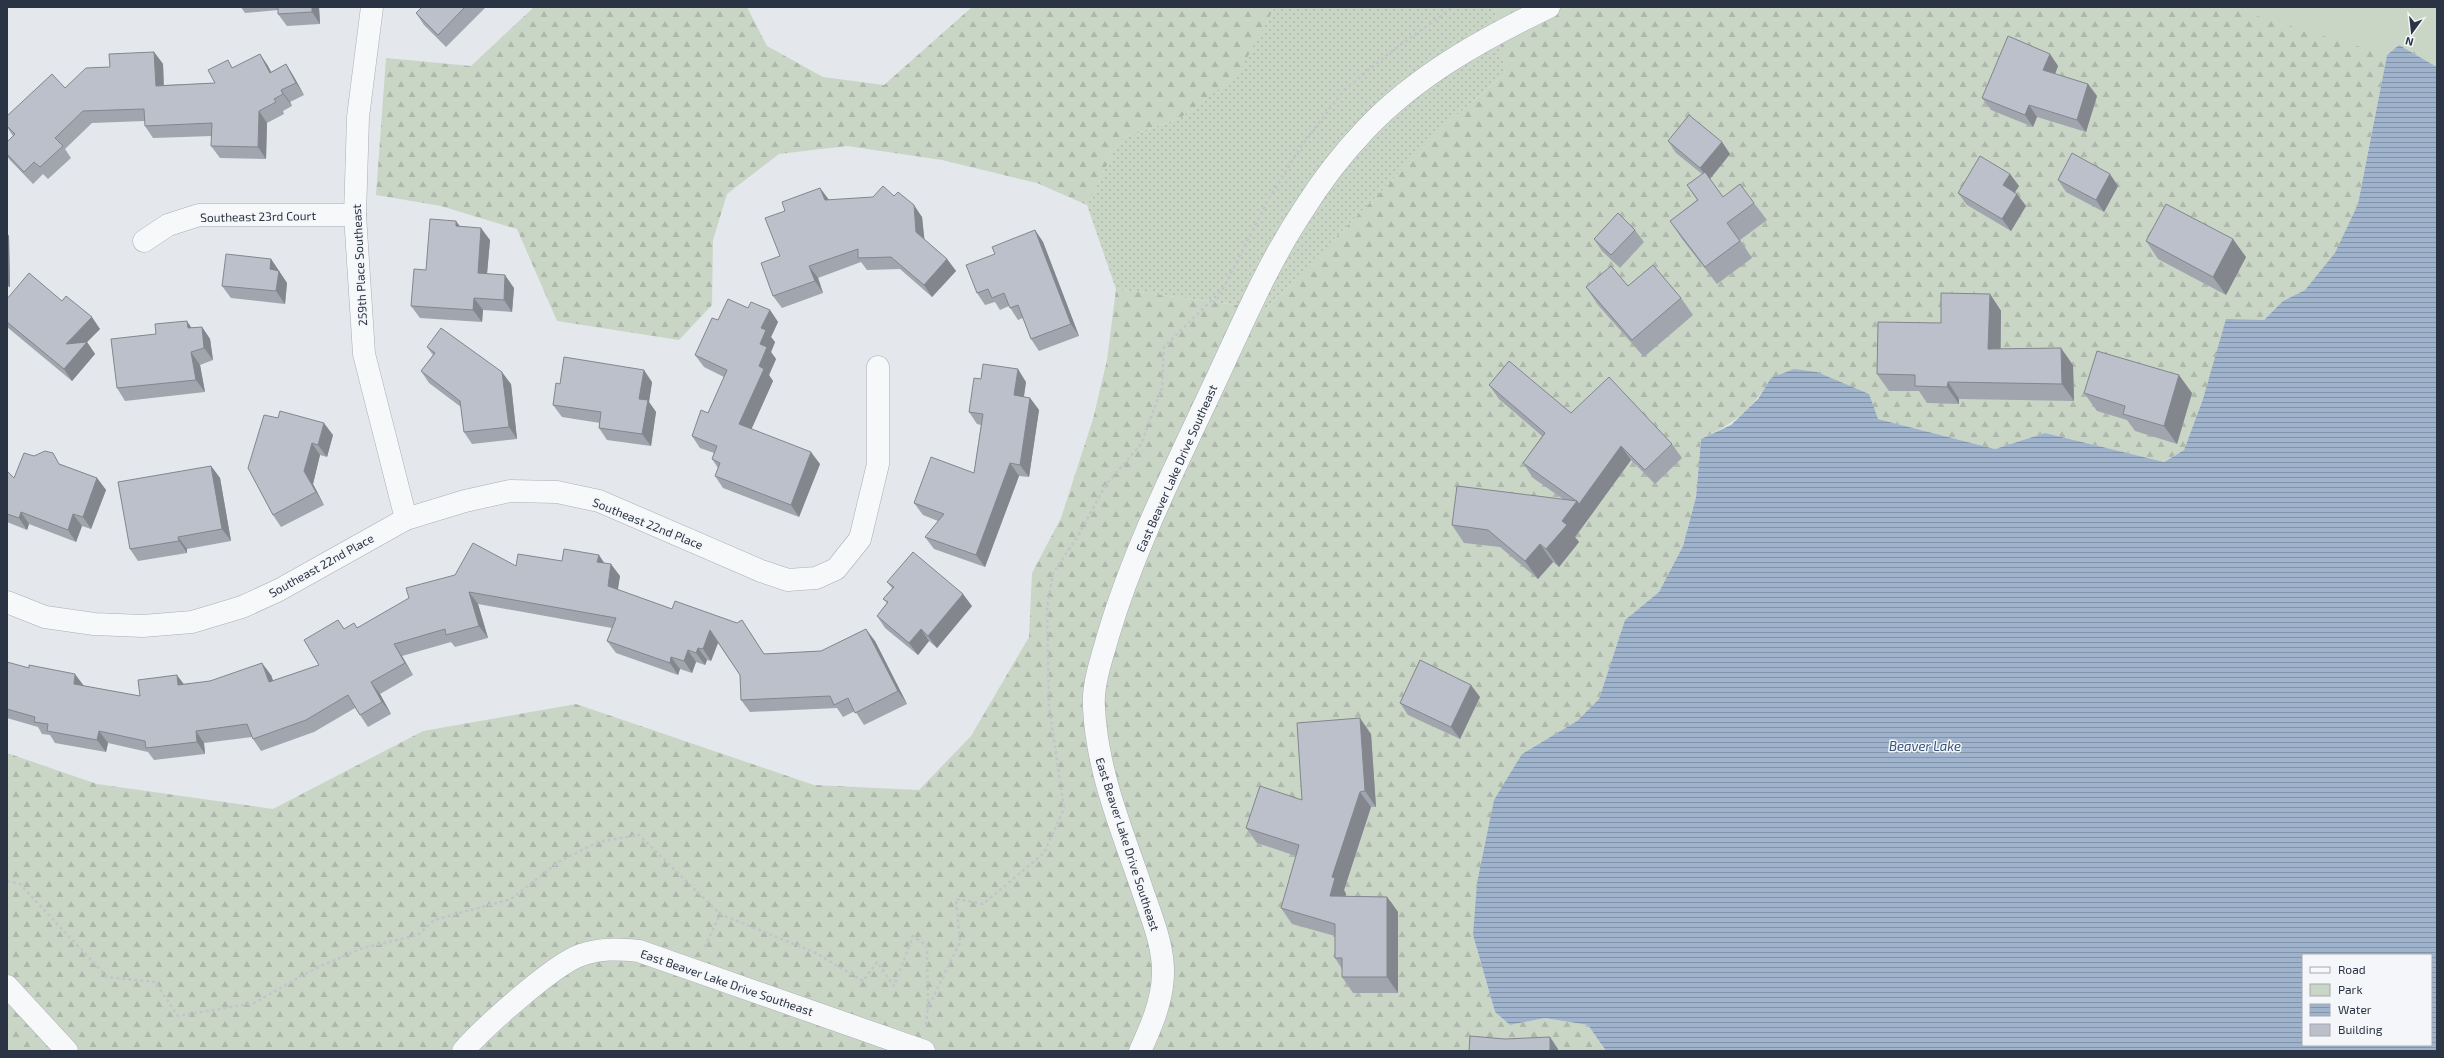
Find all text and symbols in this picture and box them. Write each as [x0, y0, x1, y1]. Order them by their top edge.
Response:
north arrow [2392, 12, 2432, 52]
text: N [2404, 35, 2415, 49]
street label: 259th Place Southeast [349, 203, 369, 326]
street label: Southeast 23rd Court [200, 208, 316, 224]
street label: East Beaver Lake Drive Southeast [1133, 382, 1220, 554]
street label: Southeast 22nd Place [591, 494, 705, 552]
street label: Southeast 22nd Place [266, 530, 376, 600]
water label: Beaver Lake [1889, 738, 1961, 754]
street label: East Beaver Lake Drive Southeast [1093, 755, 1163, 933]
street label: East Beaver Lake Drive Southeast [639, 946, 816, 1018]
legend [2302, 954, 2432, 1046]
text: Road [2338, 962, 2366, 976]
text: Park [2338, 982, 2363, 996]
text: Water [2338, 1002, 2372, 1016]
text: Building [2338, 1022, 2383, 1036]

